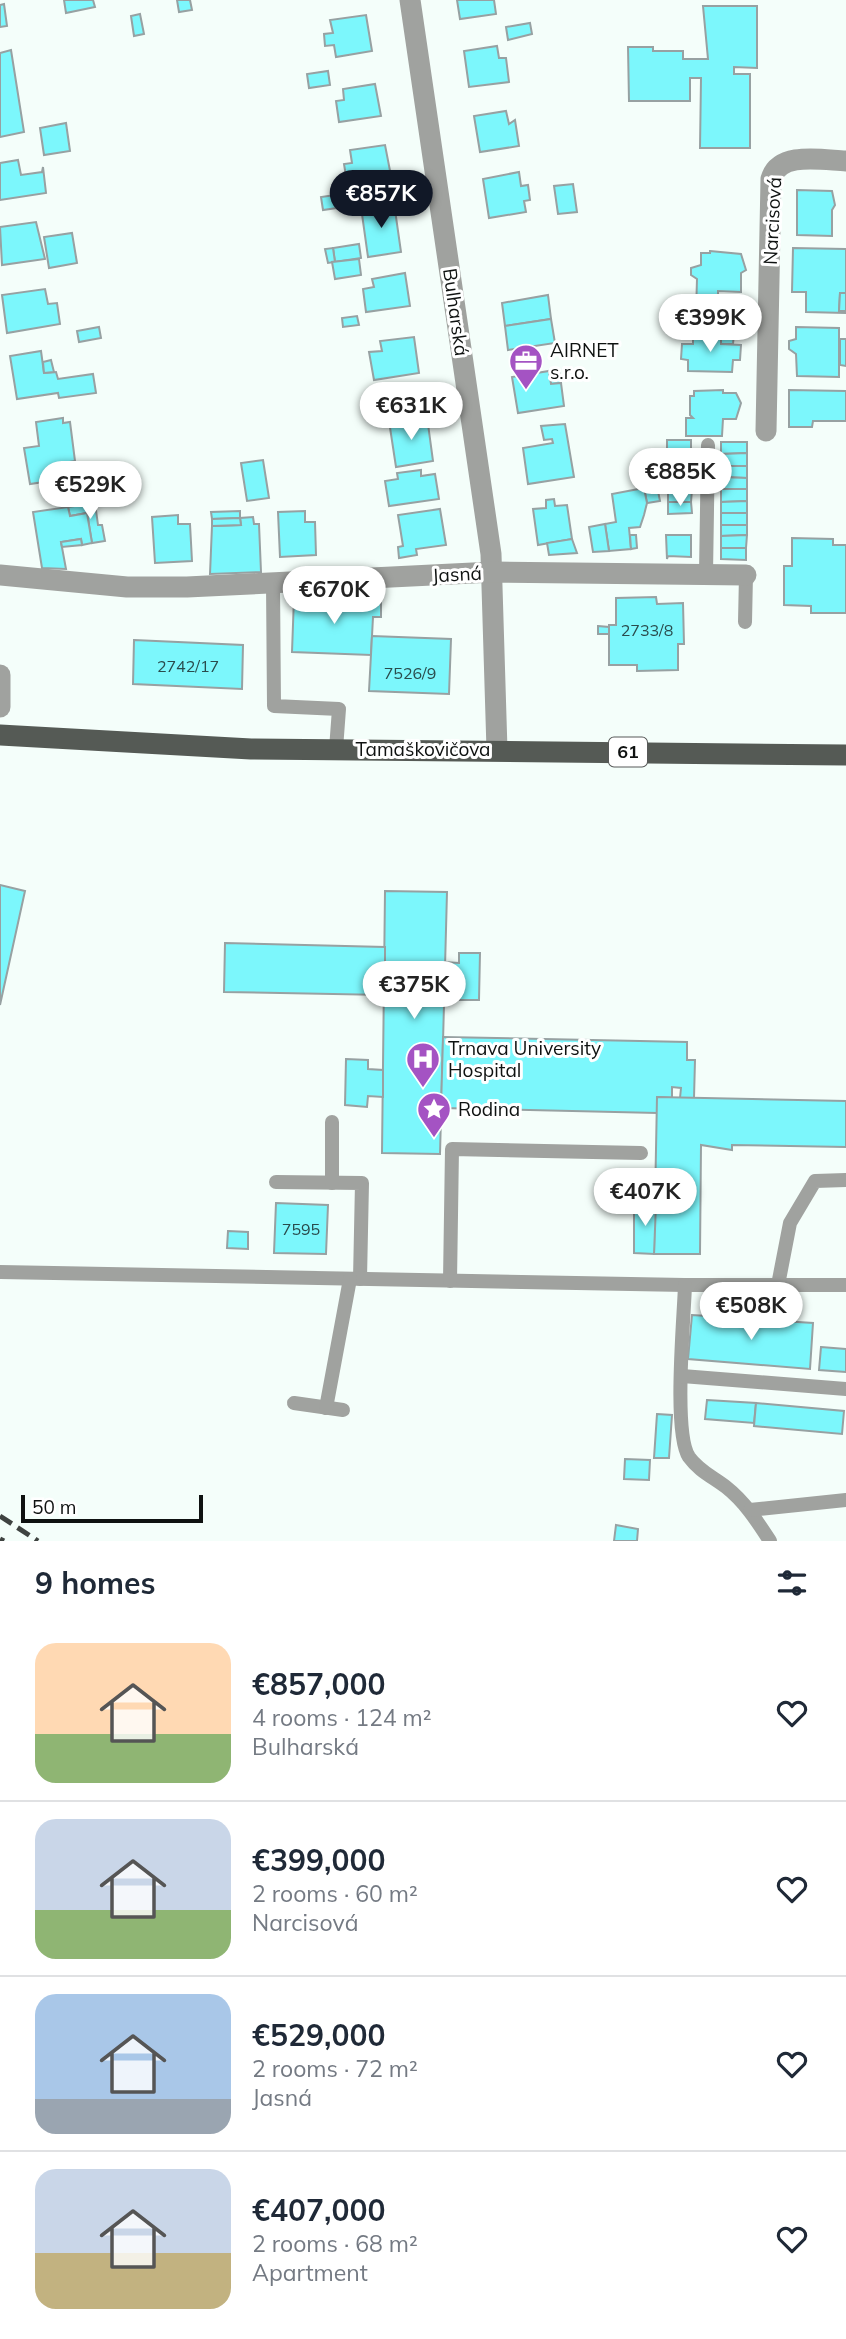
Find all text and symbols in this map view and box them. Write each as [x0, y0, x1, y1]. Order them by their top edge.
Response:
pin: €857K [332, 170, 430, 230]
street label: Narcisová [758, 176, 786, 266]
text: €857K [346, 178, 416, 207]
street label: Bulharská [438, 267, 474, 357]
pin: €399K [661, 294, 759, 354]
text: €399K [675, 302, 745, 331]
place label: AIRNET s.r.o. [550, 338, 619, 384]
office icon: AIRNET s.r.o. [507, 342, 545, 391]
pin: €631K [362, 382, 460, 442]
text: €631K [376, 390, 446, 419]
pin: €885K [631, 448, 729, 508]
text: €885K [645, 456, 715, 485]
pin: €529K [41, 462, 139, 521]
text: €529K [55, 469, 125, 498]
street label: Jasná [432, 561, 482, 587]
pin: €670K [285, 566, 383, 626]
text: €670K [299, 574, 369, 603]
house number: 2733/8 [621, 620, 673, 640]
house number: 2742/17 [157, 656, 219, 676]
house number: 7526/9 [384, 663, 436, 683]
street label: Tamaškovičova [355, 737, 491, 761]
road number: 61 [609, 738, 647, 766]
pin: €375K [365, 962, 463, 1021]
text: €375K [379, 969, 449, 998]
place label: Trnava University Hospital [448, 1036, 601, 1082]
hospital icon: Trnava University Hospital [404, 1040, 442, 1089]
place icon: Rodina [415, 1090, 453, 1139]
place label: Rodina [458, 1097, 520, 1121]
pin: €407K [596, 1168, 694, 1228]
text: €407K [610, 1176, 680, 1205]
house number: 7595 [282, 1219, 320, 1239]
pin: €508K [702, 1282, 800, 1342]
text: €508K [716, 1290, 786, 1319]
scale bar [21, 1492, 203, 1524]
text: 50 m [32, 1495, 76, 1519]
text: 9 homes [35, 1564, 156, 1602]
icon: filters [773, 1564, 811, 1602]
text: €857,000 [252, 1665, 385, 1703]
icon: home [91, 1671, 175, 1755]
icon: heart [773, 1694, 811, 1732]
text: 4 rooms · 124 m² [252, 1703, 432, 1732]
text: Bulharská [252, 1732, 359, 1761]
text: €399,000 [252, 1841, 385, 1879]
icon: home [91, 1847, 175, 1931]
icon: heart [773, 1870, 811, 1908]
text: 2 rooms · 60 m² [252, 1879, 418, 1908]
text: Narcisová [252, 1908, 358, 1937]
text: €529,000 [252, 2016, 385, 2054]
icon: home [91, 2022, 175, 2106]
icon: heart [773, 2045, 811, 2083]
text: 2 rooms · 72 m² [252, 2054, 418, 2083]
text: Jasná [252, 2083, 312, 2112]
text: €407,000 [252, 2191, 385, 2229]
icon: home [91, 2197, 175, 2281]
icon: heart [773, 2220, 811, 2258]
text: 2 rooms · 68 m² [252, 2229, 418, 2258]
text: Apartment [252, 2258, 368, 2287]

